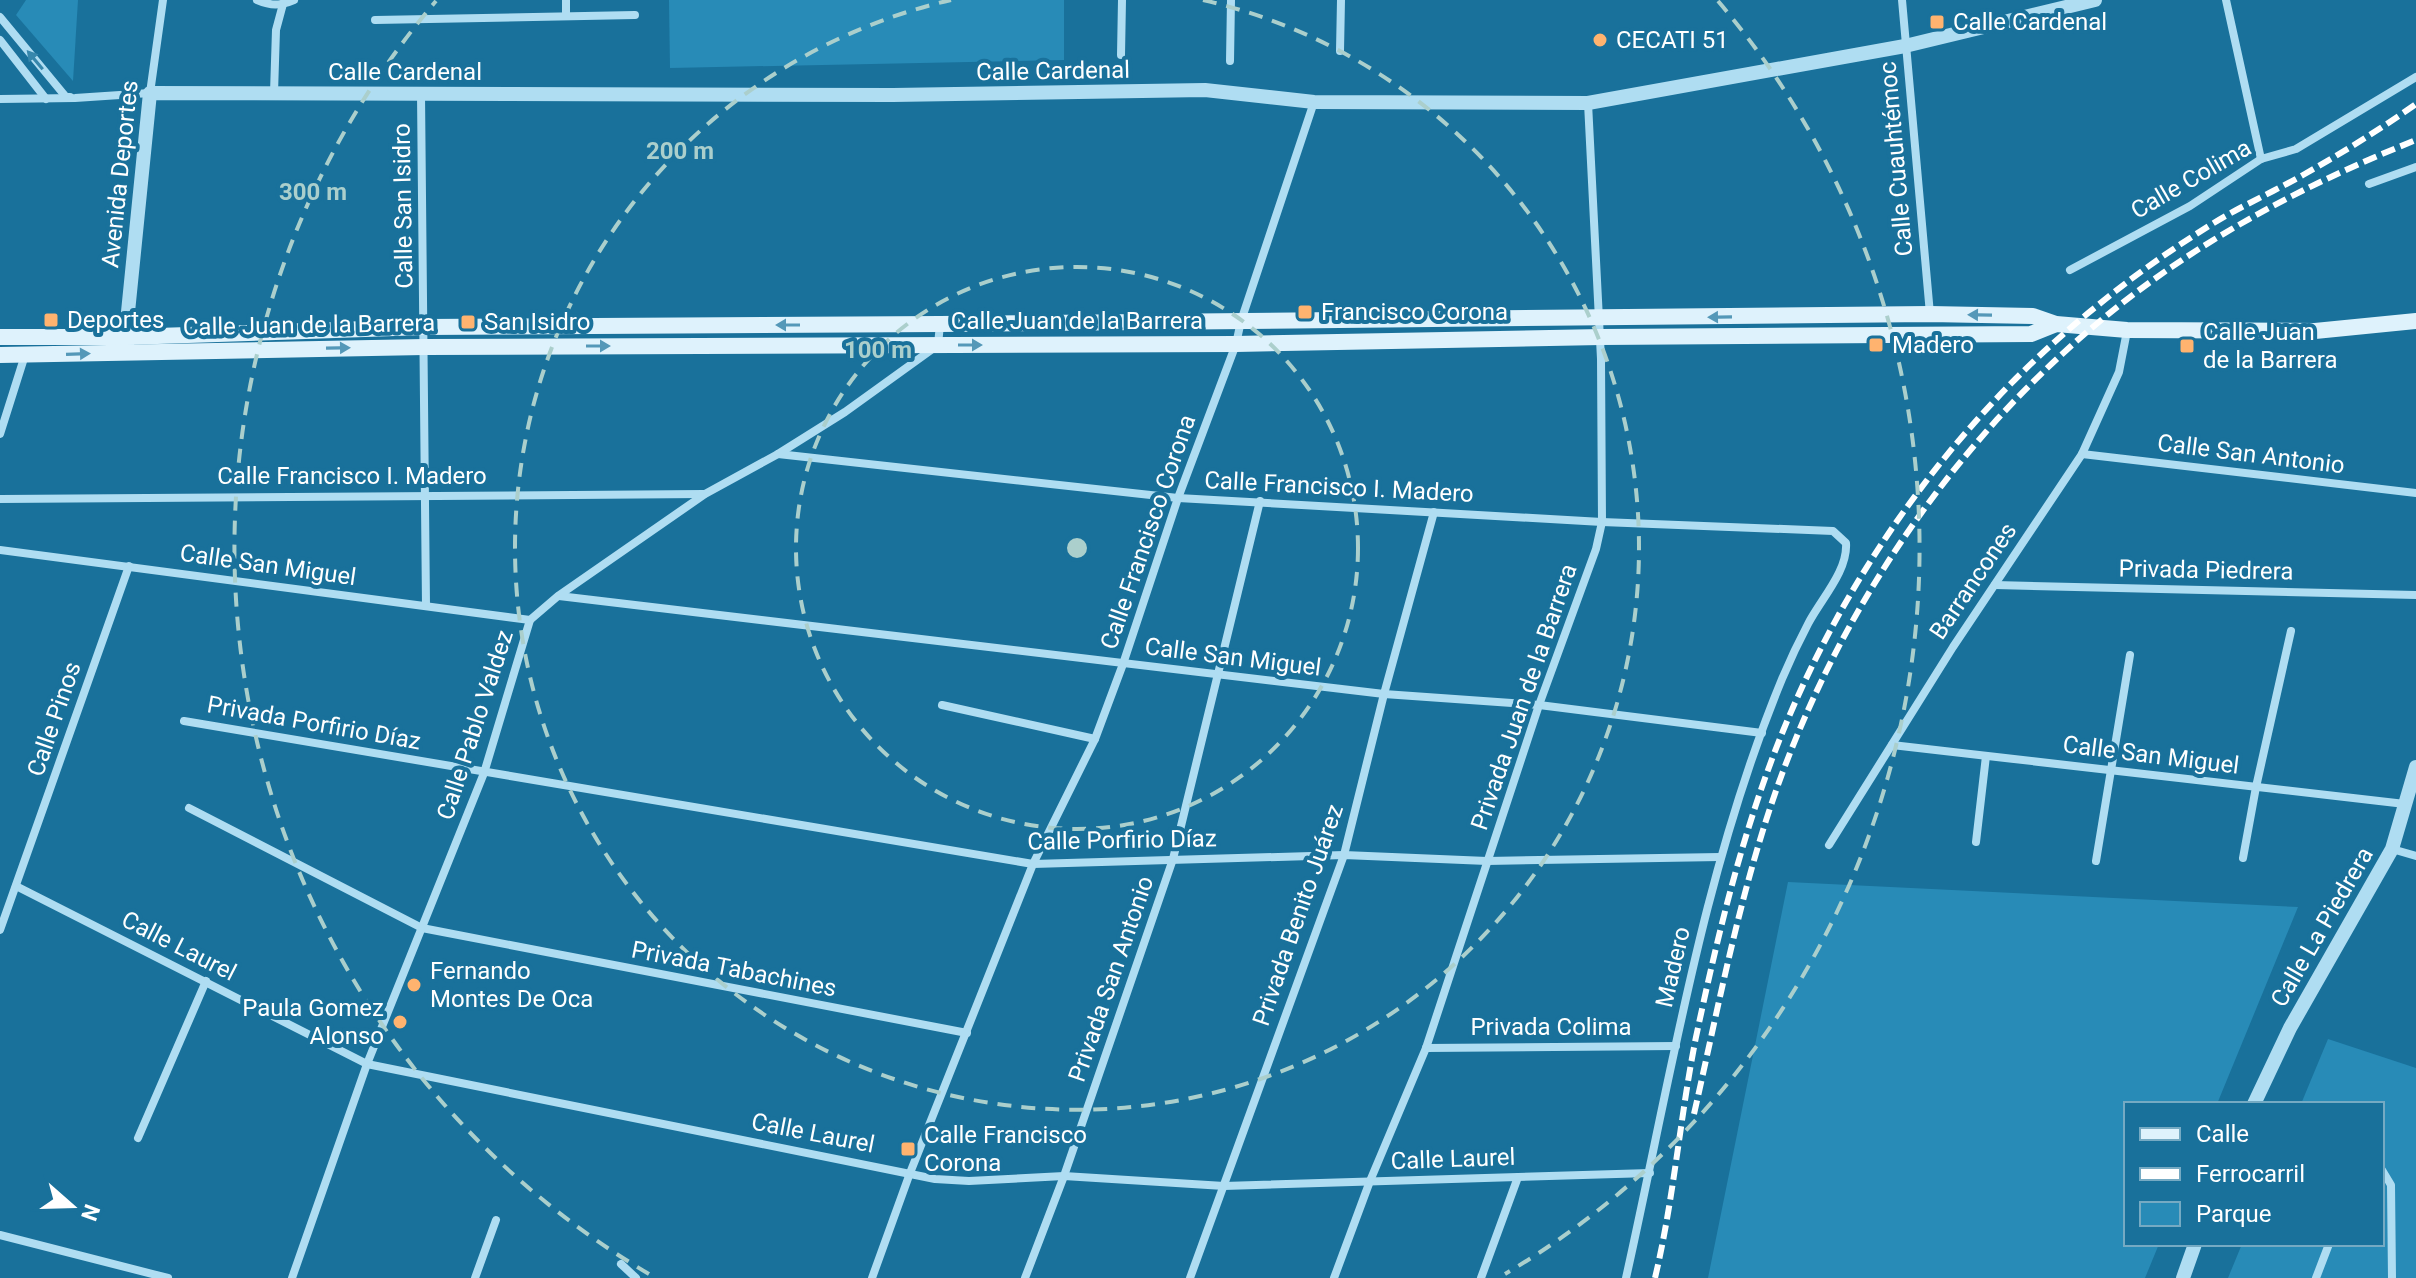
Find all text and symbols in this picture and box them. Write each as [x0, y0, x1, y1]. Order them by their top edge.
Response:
place label: Calle Cardenal [1953, 8, 2107, 36]
marker: Calle Cardenal [1928, 13, 1946, 31]
place label: CECATI 51 [1616, 26, 1729, 54]
marker: CECATI 51 [1591, 31, 1609, 49]
one-way arrow [27, 51, 44, 71]
street label: Calle Cardenal [976, 56, 1130, 86]
street label: Calle Cardenal [328, 58, 482, 86]
street label: Calle Cuauhtémoc [1874, 61, 1918, 257]
street label: Avenida Deportes [96, 79, 144, 269]
street label: Calle San Isidro [388, 123, 418, 289]
street label: Calle Colima [2126, 133, 2256, 225]
text: 200 m [646, 137, 714, 165]
text: 300 m [279, 178, 347, 206]
place label: Francisco Corona [1321, 298, 1508, 326]
marker: Francisco Corona [1296, 303, 1314, 321]
place label: Deportes [67, 306, 164, 334]
street label: Calle Juan de la Barrera [951, 307, 1203, 335]
place label: San Isidro [484, 308, 590, 336]
street label: Calle Juan de la Barrera [183, 309, 435, 341]
one-way arrow [1967, 309, 1992, 321]
marker: Deportes [42, 311, 60, 329]
one-way arrow [1707, 311, 1732, 323]
marker: San Isidro [459, 313, 477, 331]
place label: Calle Juan de la Barrera [2203, 318, 2338, 374]
one-way arrow [775, 319, 800, 331]
place label: Madero [1892, 331, 1974, 359]
text: 100 m [844, 336, 912, 364]
marker: Madero [1867, 336, 1885, 354]
marker: Calle Juan de la Barrera [2178, 337, 2196, 355]
one-way arrow [958, 339, 983, 351]
one-way arrow [586, 340, 611, 352]
one-way arrow [326, 342, 351, 355]
one-way arrow [66, 347, 91, 360]
street label: Calle Francisco Corona [1095, 411, 1201, 653]
street label: Calle San Antonio [2156, 429, 2346, 479]
street label: Calle Francisco I. Madero [217, 462, 487, 490]
street label: Calle Francisco I. Madero [1204, 466, 1474, 508]
street label: Barrancones [1924, 517, 2022, 645]
centre of rings [1063, 534, 1091, 562]
street label: Calle San Miguel [178, 539, 358, 591]
street label: Privada Piedrera [2118, 554, 2294, 586]
street label: Privada Juan de la Barrera [1465, 560, 1583, 834]
street label: Calle Pablo Valdez [431, 627, 519, 823]
street label: Calle San Miguel [1143, 632, 1323, 682]
street label: Calle Pinos [21, 658, 87, 780]
street label: Privada Porfirio Díaz [205, 690, 423, 756]
street label: Calle San Miguel [2061, 730, 2241, 780]
street label: Privada Benito Juárez [1247, 801, 1349, 1029]
street label: Calle Porfirio Díaz [1027, 824, 1217, 856]
street label: Calle La Piedrera [2265, 842, 2379, 1012]
street label: Privada San Antonio [1063, 872, 1159, 1086]
street label: Calle Laurel [117, 905, 241, 987]
street label: Madero [1650, 924, 1696, 1010]
street label: Privada Tabachines [629, 935, 839, 1003]
place label: Fernando Montes De Oca [430, 957, 593, 1013]
marker: Fernando Montes De Oca [405, 976, 423, 994]
place label: Paula Gomez Alonso [242, 994, 384, 1050]
marker: Paula Gomez Alonso [391, 1013, 409, 1031]
street label: Privada Colima [1470, 1013, 1632, 1041]
legend [2124, 1102, 2384, 1246]
street label: Calle Laurel [749, 1107, 877, 1159]
text: Calle [2196, 1120, 2249, 1148]
place label: Calle Francisco Corona [924, 1121, 1087, 1177]
marker: Calle Francisco Corona [899, 1140, 917, 1158]
street label: Calle Laurel [1390, 1143, 1516, 1175]
text: Ferrocarril [2196, 1160, 2305, 1188]
north arrow [32, 1166, 112, 1246]
text: Parque [2196, 1200, 2272, 1228]
text: N [76, 1201, 105, 1224]

